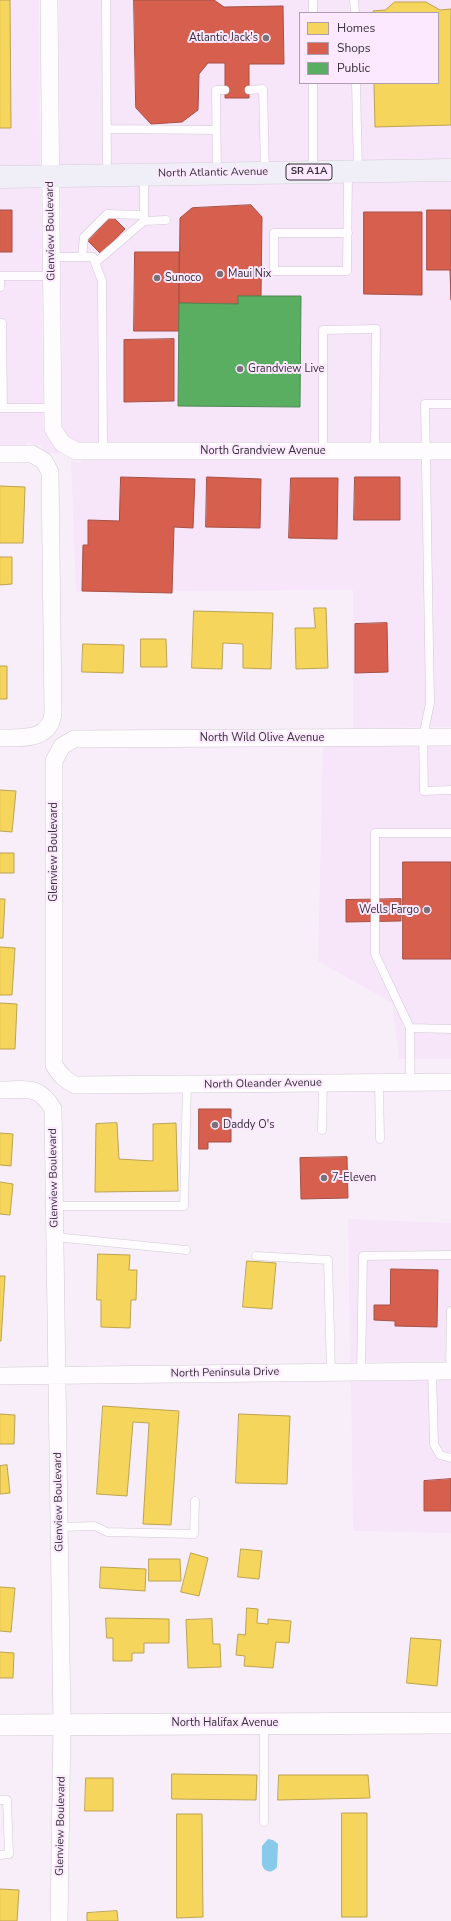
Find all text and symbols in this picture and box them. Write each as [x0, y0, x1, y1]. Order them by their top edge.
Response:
legend [299, 12, 439, 84]
text: Homes [337, 20, 375, 36]
place label: Atlantic Jack's [189, 31, 258, 45]
marker: Atlantic Jack's [261, 33, 271, 43]
text: Shops [337, 40, 371, 56]
text: Public [337, 60, 370, 76]
road number: SR A1A [286, 164, 332, 180]
street label: North Atlantic Avenue [158, 165, 268, 181]
street label: Glenview Boulevard [44, 181, 58, 281]
place label: Maui Nix [228, 267, 271, 281]
marker: Maui Nix [215, 269, 225, 279]
place label: Sunoco [165, 271, 201, 285]
marker: Sunoco [152, 273, 162, 283]
place label: Grandview Live [248, 362, 324, 376]
marker: Grandview Live [235, 364, 245, 374]
street label: North Grandview Avenue [200, 444, 326, 458]
street label: North Wild Olive Avenue [200, 731, 324, 745]
street label: Glenview Boulevard [47, 802, 61, 902]
place label: Wells Fargo [359, 903, 419, 917]
marker: Wells Fargo [422, 905, 432, 915]
street label: North Oleander Avenue [204, 1076, 322, 1092]
place label: Daddy O's [223, 1118, 274, 1132]
marker: Daddy O's [210, 1120, 220, 1130]
street label: Glenview Boulevard [47, 1128, 61, 1228]
place label: 7-Eleven [332, 1171, 376, 1185]
marker: 7-Eleven [319, 1173, 329, 1183]
street label: North Peninsula Drive [171, 1365, 279, 1381]
street label: Glenview Boulevard [52, 1452, 66, 1552]
street label: North Halifax Avenue [172, 1716, 278, 1730]
street label: Glenview Boulevard [54, 1776, 68, 1876]

